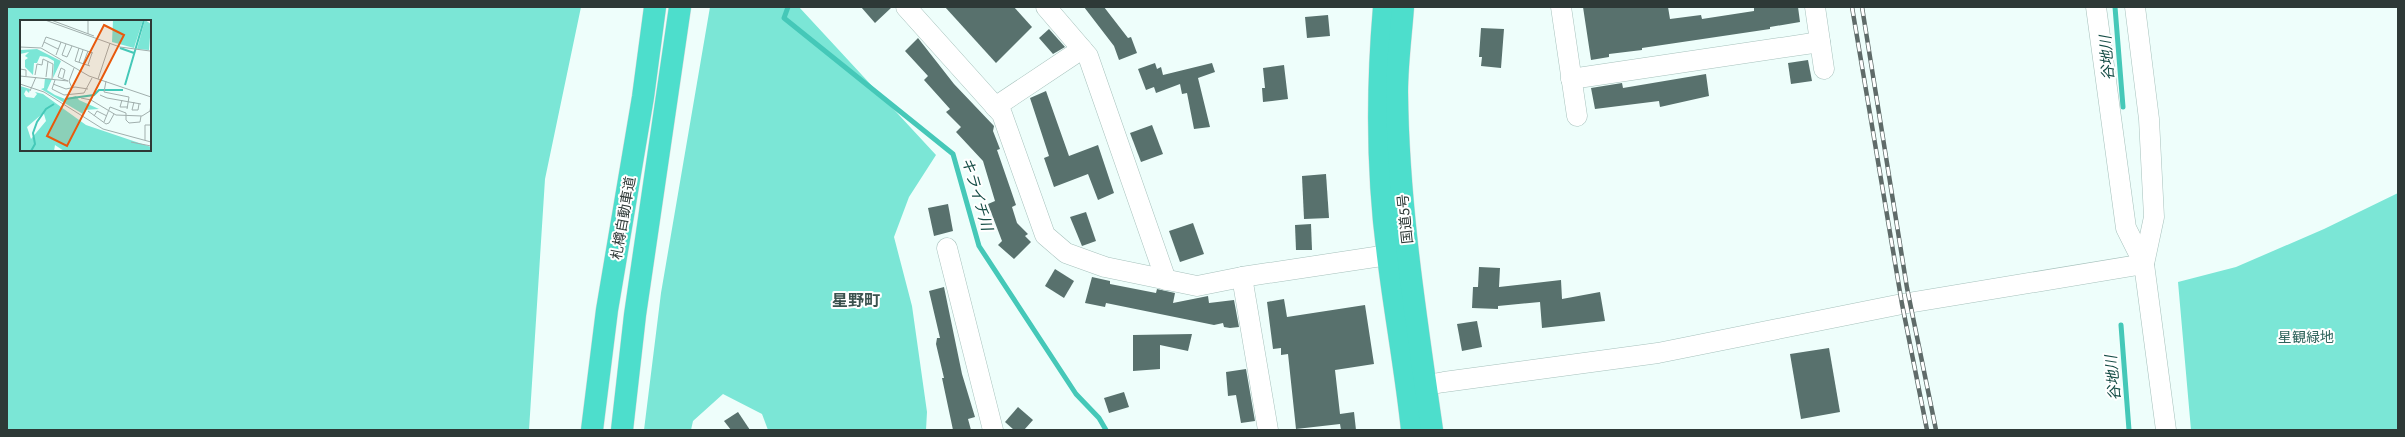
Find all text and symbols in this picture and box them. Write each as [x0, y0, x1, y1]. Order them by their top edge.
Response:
inset map [20, 20, 151, 151]
water label: 谷地川 [2094, 33, 2120, 81]
water label: キライチ川 [956, 155, 998, 235]
street label: 札樽自動車道 [606, 175, 640, 261]
street label: 国道5号 [1392, 193, 1418, 245]
district label: 星野町 [832, 289, 880, 312]
park label: 星観緑地 [2278, 327, 2334, 347]
water label: 谷地川 [2100, 353, 2126, 401]

